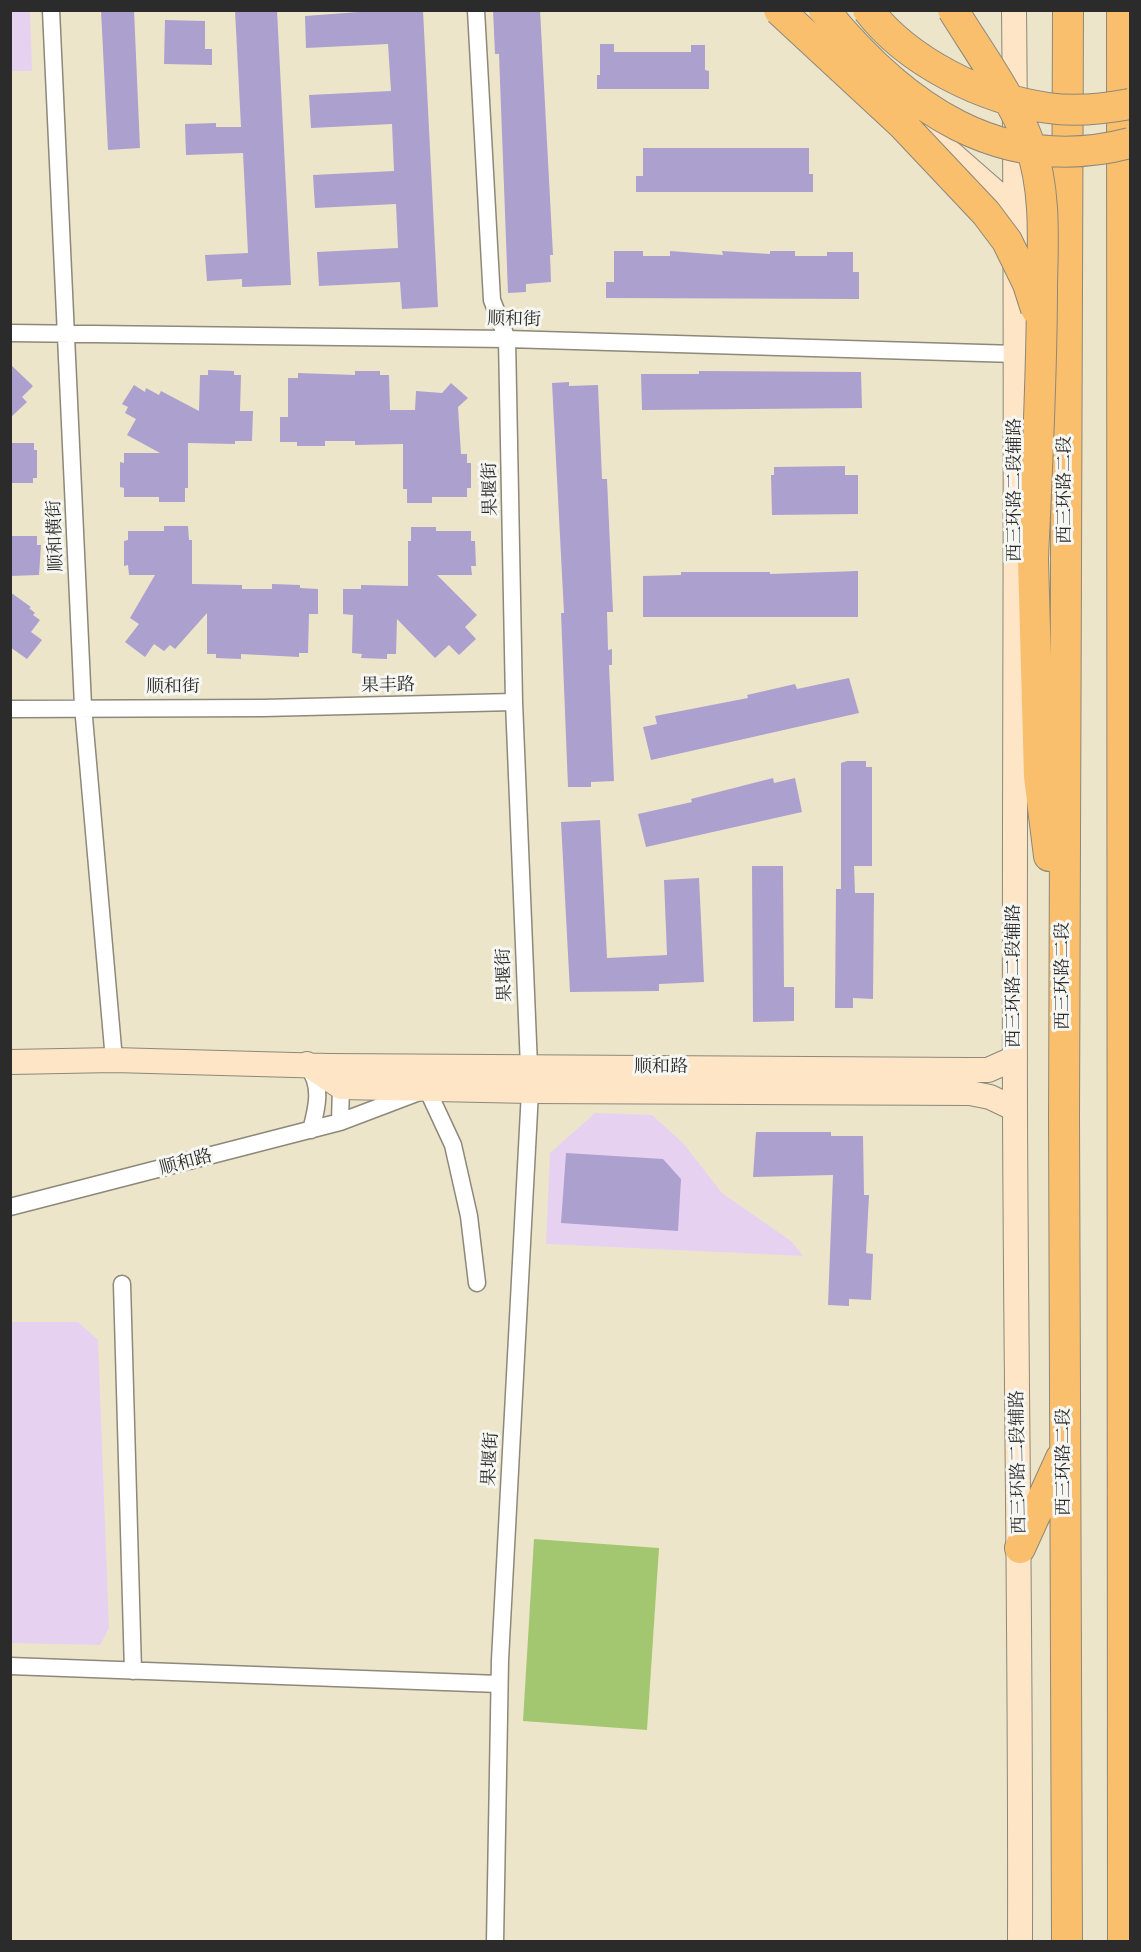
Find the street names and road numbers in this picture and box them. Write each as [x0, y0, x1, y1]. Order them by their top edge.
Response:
street label: 顺和街 [487, 309, 541, 331]
street label: 西三环路二段辅路 [1005, 418, 1027, 562]
street label: 西三环路二段 [1055, 436, 1077, 544]
street label: 果堰街 [480, 462, 502, 516]
street label: 顺和横街 [44, 500, 68, 572]
street label: 果丰路 [361, 675, 415, 697]
street label: 顺和街 [146, 677, 200, 699]
street label: 西三环路二段辅路 [1004, 904, 1026, 1048]
street label: 西三环路二段 [1053, 922, 1075, 1030]
street label: 果堰街 [493, 948, 517, 1002]
street label: 顺和路 [634, 1057, 688, 1079]
street label: 顺和路 [157, 1146, 215, 1180]
street label: 西三环路二段辅路 [1007, 1390, 1031, 1534]
street label: 西三环路二段 [1054, 1408, 1076, 1516]
street label: 果堰街 [479, 1431, 503, 1487]

